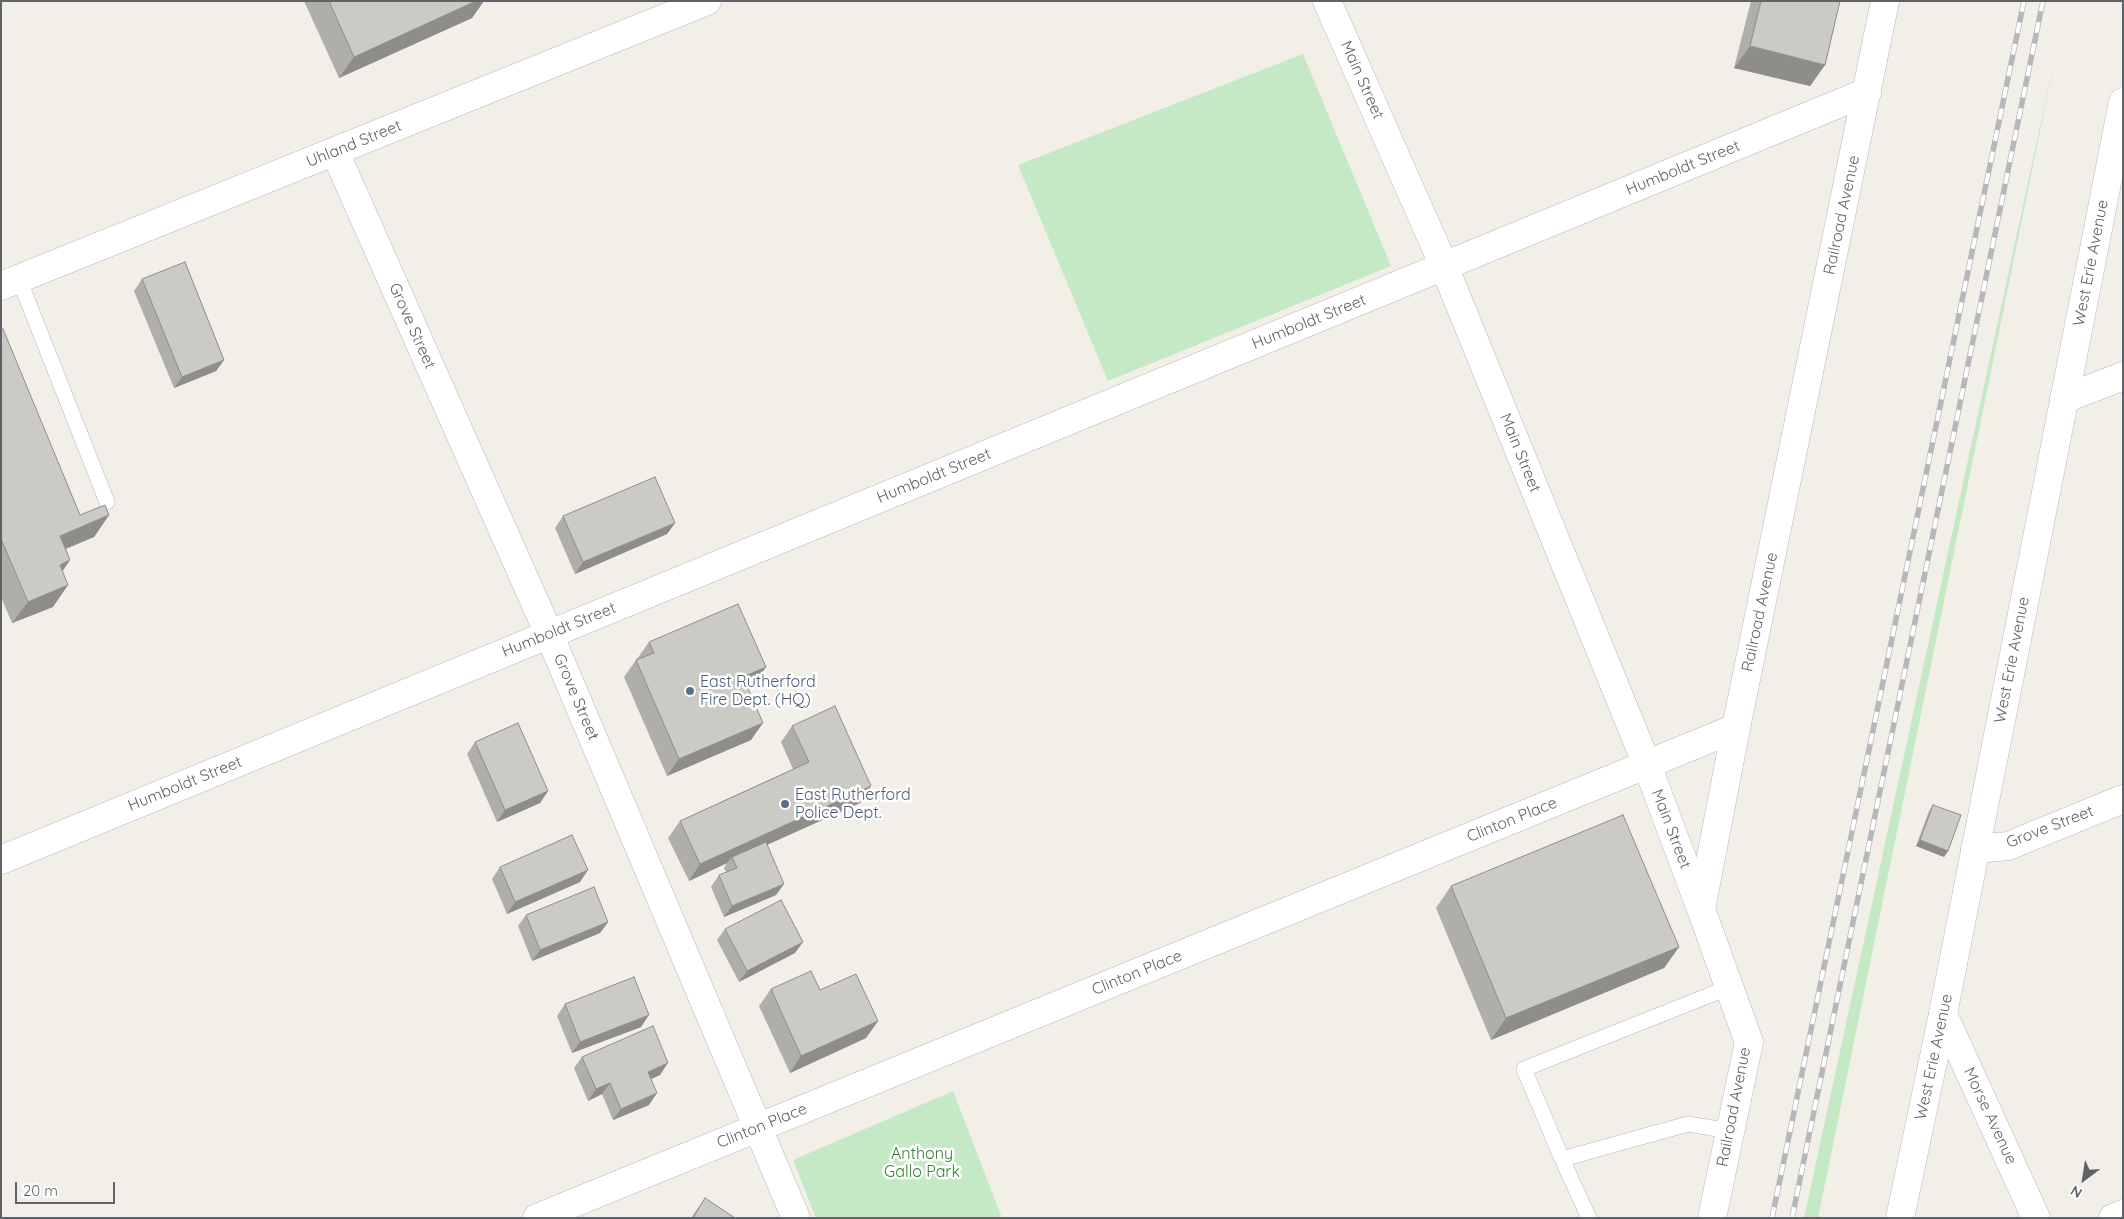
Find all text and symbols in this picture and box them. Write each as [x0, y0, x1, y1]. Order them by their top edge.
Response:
street label: Main Street [1336, 38, 1388, 122]
street label: Uhland Street [304, 116, 404, 172]
street label: Humboldt Street [1623, 136, 1743, 200]
street label: Railroad Avenue [1820, 154, 1864, 276]
street label: West Erie Avenue [2069, 198, 2113, 328]
street label: Grove Street [385, 280, 439, 372]
street label: Humboldt Street [1249, 290, 1369, 354]
street label: Main Street [1495, 411, 1545, 495]
street label: Humboldt Street [874, 444, 994, 508]
street label: Railroad Avenue [1738, 551, 1782, 673]
street label: West Erie Avenue [1990, 595, 2034, 725]
street label: Humboldt Street [499, 598, 619, 662]
street label: Grove Street [549, 651, 603, 743]
place label: East Rutherford Fire Dept. (HQ) [700, 672, 816, 710]
marker: East Rutherford Fire Dept. (HQ) [684, 685, 696, 697]
street label: Humboldt Street [125, 752, 245, 816]
place label: East Rutherford Police Dept. [795, 785, 911, 823]
street label: Main Street [1647, 786, 1695, 872]
street label: Clinton Place [1464, 793, 1560, 847]
marker: East Rutherford Police Dept. [779, 798, 791, 810]
street label: Grove Street [2004, 802, 2096, 852]
street label: Clinton Place [1089, 946, 1185, 1000]
street label: West Erie Avenue [1911, 992, 1957, 1122]
street label: Railroad Avenue [1713, 1046, 1755, 1168]
street label: Morse Avenue [1959, 1065, 2021, 1167]
street label: Clinton Place [714, 1099, 810, 1153]
park label: Anthony Gallo Park [884, 1144, 960, 1182]
north arrow [2059, 1154, 2109, 1204]
scale bar [18, 1172, 118, 1204]
text: 20 m [23, 1181, 58, 1200]
text: N [2067, 1181, 2085, 1202]

